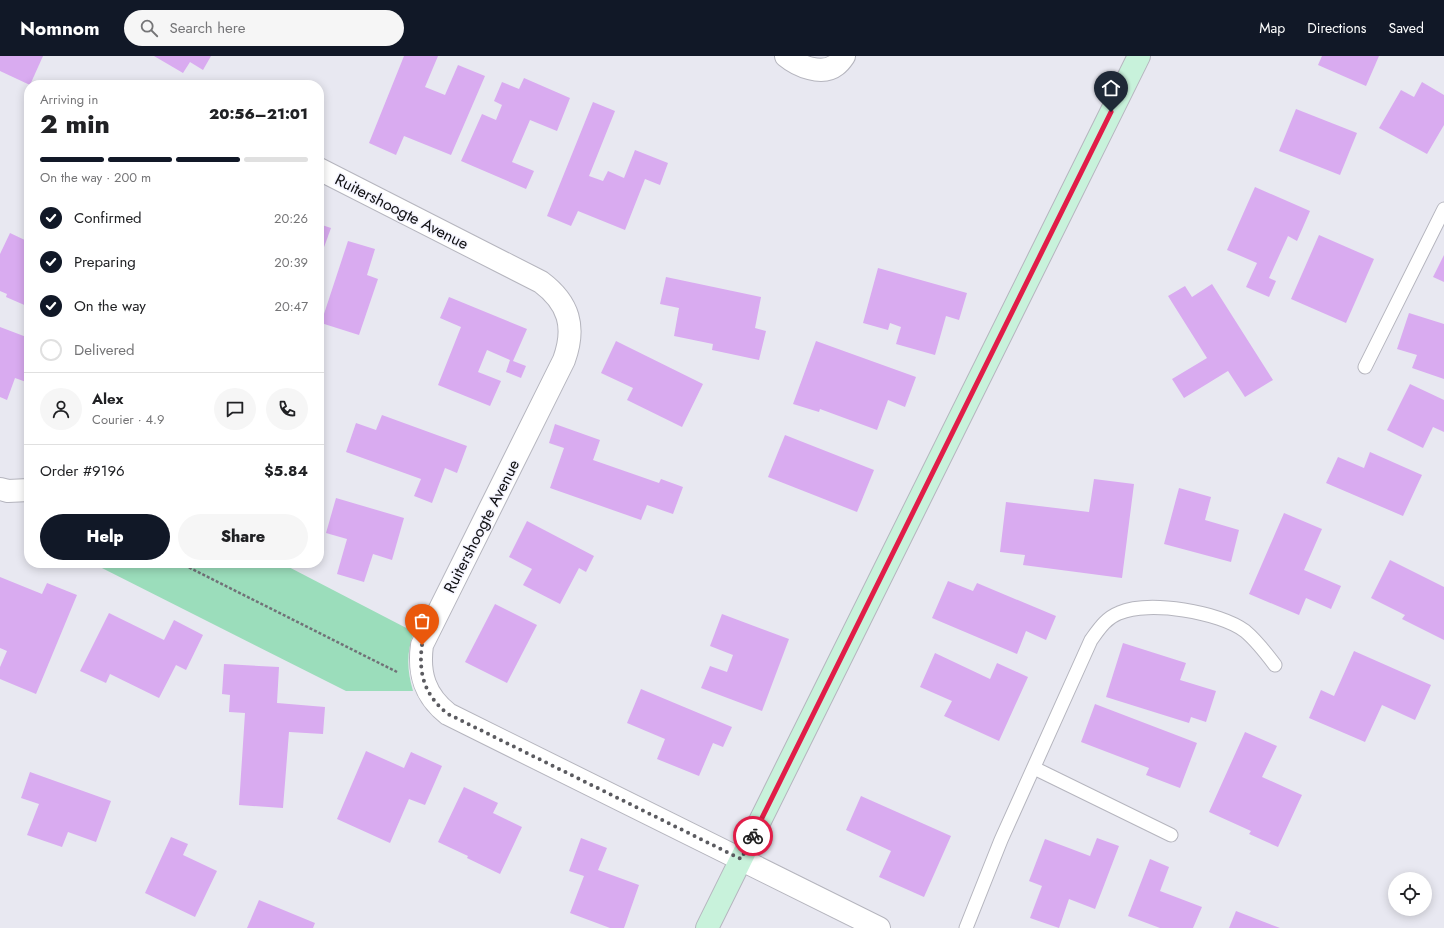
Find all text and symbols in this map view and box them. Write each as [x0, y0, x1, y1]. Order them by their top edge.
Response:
search box [124, 10, 404, 46]
text: Nomnom [20, 15, 100, 42]
icon: search [138, 17, 160, 39]
text: Search here [170, 17, 245, 39]
text: Map [1259, 18, 1285, 38]
text: Directions [1307, 18, 1367, 38]
text: Saved [1389, 18, 1424, 38]
pin [1094, 71, 1128, 112]
icon: home [1100, 77, 1122, 99]
text: Arriving in [40, 90, 98, 109]
text: 20:56–21:01 [209, 103, 308, 125]
text: 2 min [40, 105, 110, 143]
text: On the way · 200 m [40, 168, 151, 187]
street label: Ruitershoogte Avenue [331, 168, 473, 255]
icon: check [40, 207, 62, 229]
text: Confirmed [74, 207, 142, 229]
text: 20:26 [274, 209, 308, 228]
icon: check [40, 251, 62, 273]
text: Preparing [74, 251, 136, 273]
text: 20:39 [274, 253, 308, 272]
icon: check [40, 295, 62, 317]
text: On the way [74, 295, 146, 317]
text: 20:47 [274, 297, 308, 316]
text: Delivered [74, 339, 135, 361]
button: person [40, 388, 82, 430]
text: Alex [92, 388, 123, 410]
button: chat [214, 388, 256, 430]
button: phone [266, 388, 308, 430]
text: Courier · 4.9 [92, 410, 165, 429]
street label: Ruitershoogte Avenue [438, 455, 525, 597]
text: Order #9196 [40, 460, 125, 482]
text: $5.84 [264, 460, 308, 482]
button: Help [40, 514, 170, 560]
button: Share [178, 514, 308, 560]
pin [405, 604, 439, 645]
icon: bag [411, 610, 433, 632]
courier [733, 816, 773, 856]
icon: bike [742, 825, 764, 847]
map controls [1388, 872, 1432, 916]
button: locate [1388, 872, 1432, 916]

